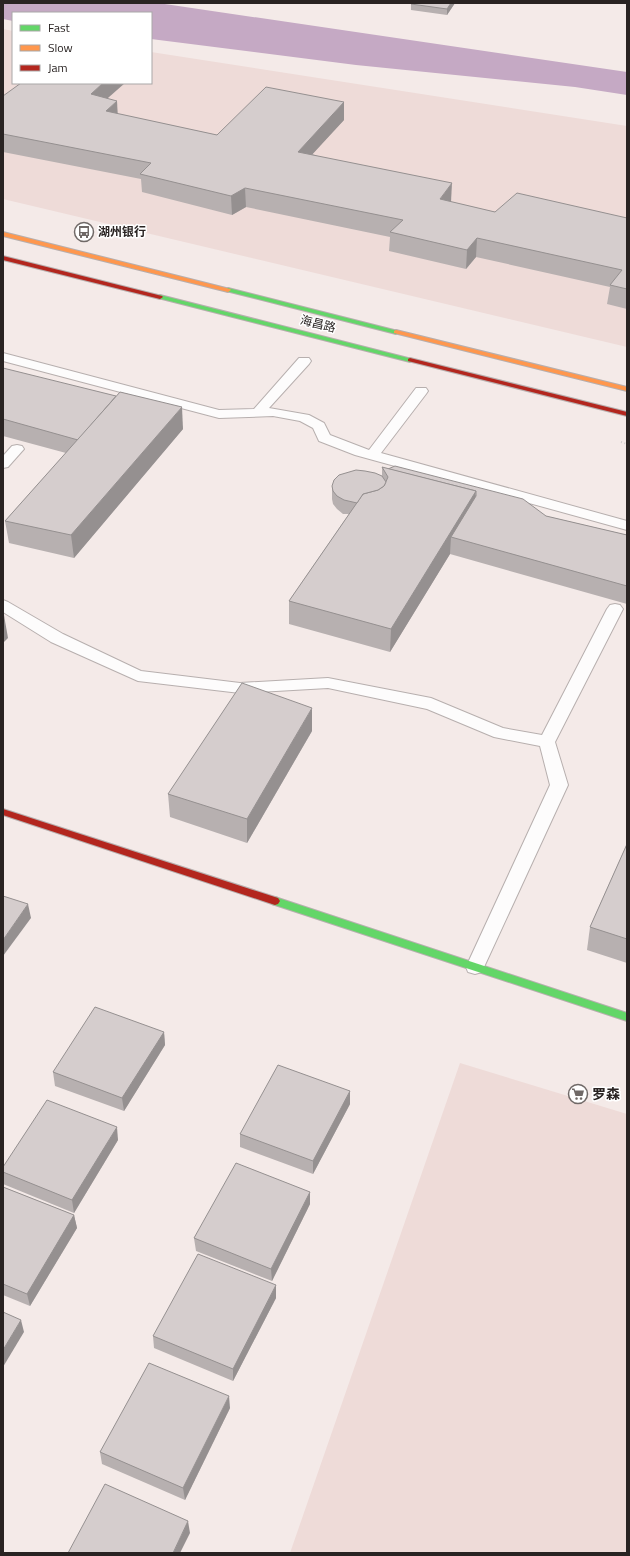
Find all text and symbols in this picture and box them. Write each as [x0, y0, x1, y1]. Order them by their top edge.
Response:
legend [12, 12, 152, 84]
text: Fast [48, 18, 71, 37]
text: Slow [48, 38, 73, 57]
text: Jam [48, 58, 68, 77]
bus stop icon: 湖州银行 [73, 221, 95, 243]
place label: 湖州银行 [98, 222, 146, 241]
street label: 海昌路 [298, 310, 338, 337]
supermarket icon: 罗森 [567, 1083, 589, 1105]
place label: 罗森 [592, 1083, 620, 1104]

